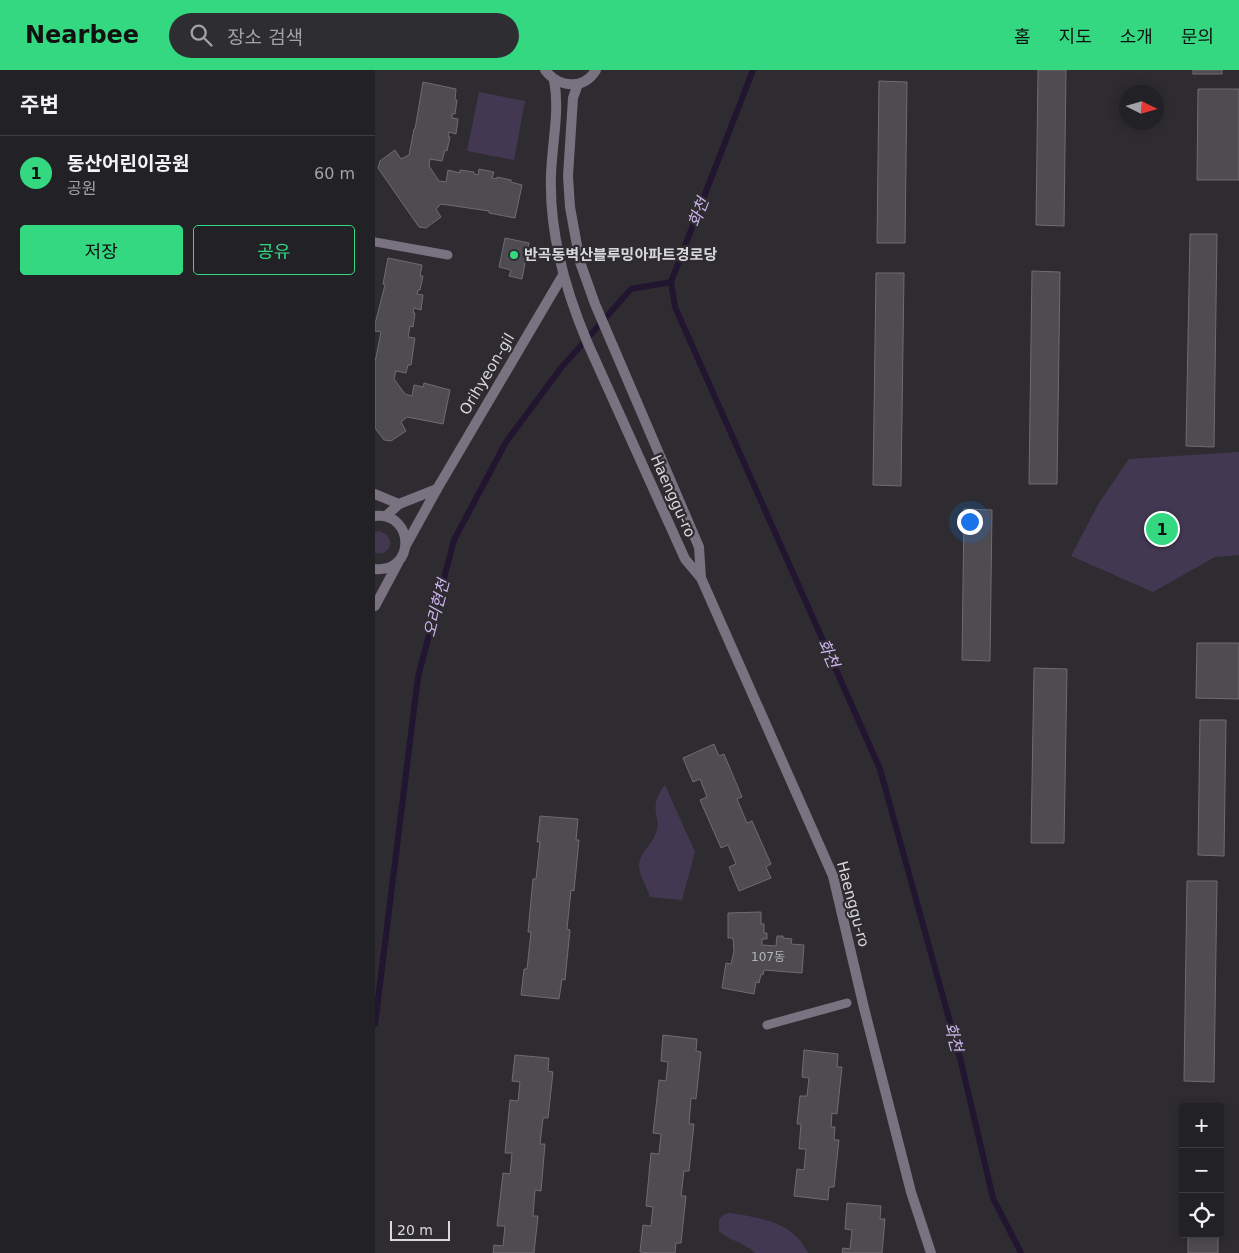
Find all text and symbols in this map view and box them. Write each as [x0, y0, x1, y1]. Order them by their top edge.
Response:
search box [169, 13, 519, 58]
text: Nearbee [25, 21, 139, 49]
icon: search [187, 21, 215, 49]
text: 장소 검색 [227, 26, 303, 48]
text: 홈 [1014, 26, 1031, 47]
text: 지도 [1059, 26, 1092, 47]
text: 소개 [1120, 26, 1153, 47]
text: 문의 [1181, 26, 1214, 47]
north arrow [1119, 85, 1164, 130]
text: 주변 [20, 93, 59, 117]
text: 동산어린이공원 [67, 152, 189, 174]
text: 1 [30, 164, 42, 183]
text: 60 m [314, 164, 355, 183]
text: 공원 [67, 179, 96, 198]
water label: 화천 [684, 193, 713, 229]
button: 저장 [20, 225, 183, 275]
button: 공유 [193, 225, 355, 275]
place label: 반곡동벽산블루밍아파트경로당 [524, 246, 717, 264]
marker: 반곡동벽산블루밍아파트경로당 [508, 249, 520, 261]
street label: Orihyeon-gil [456, 330, 518, 418]
street label: Haenggu-ro [647, 452, 699, 540]
your location [957, 509, 983, 535]
pin: 1 [1146, 510, 1178, 548]
water label: 오리현천 [420, 575, 454, 639]
water label: 화천 [814, 636, 844, 673]
street label: Haenggu-ro [833, 859, 873, 949]
house number: 107동 [751, 950, 785, 964]
water label: 화천 [941, 1020, 967, 1056]
map controls [1179, 1103, 1224, 1238]
button: + [1179, 1103, 1224, 1148]
button: − [1179, 1148, 1224, 1193]
button: locate [1179, 1193, 1224, 1238]
scale bar [390, 1218, 450, 1241]
text: 20 m [397, 1222, 433, 1238]

